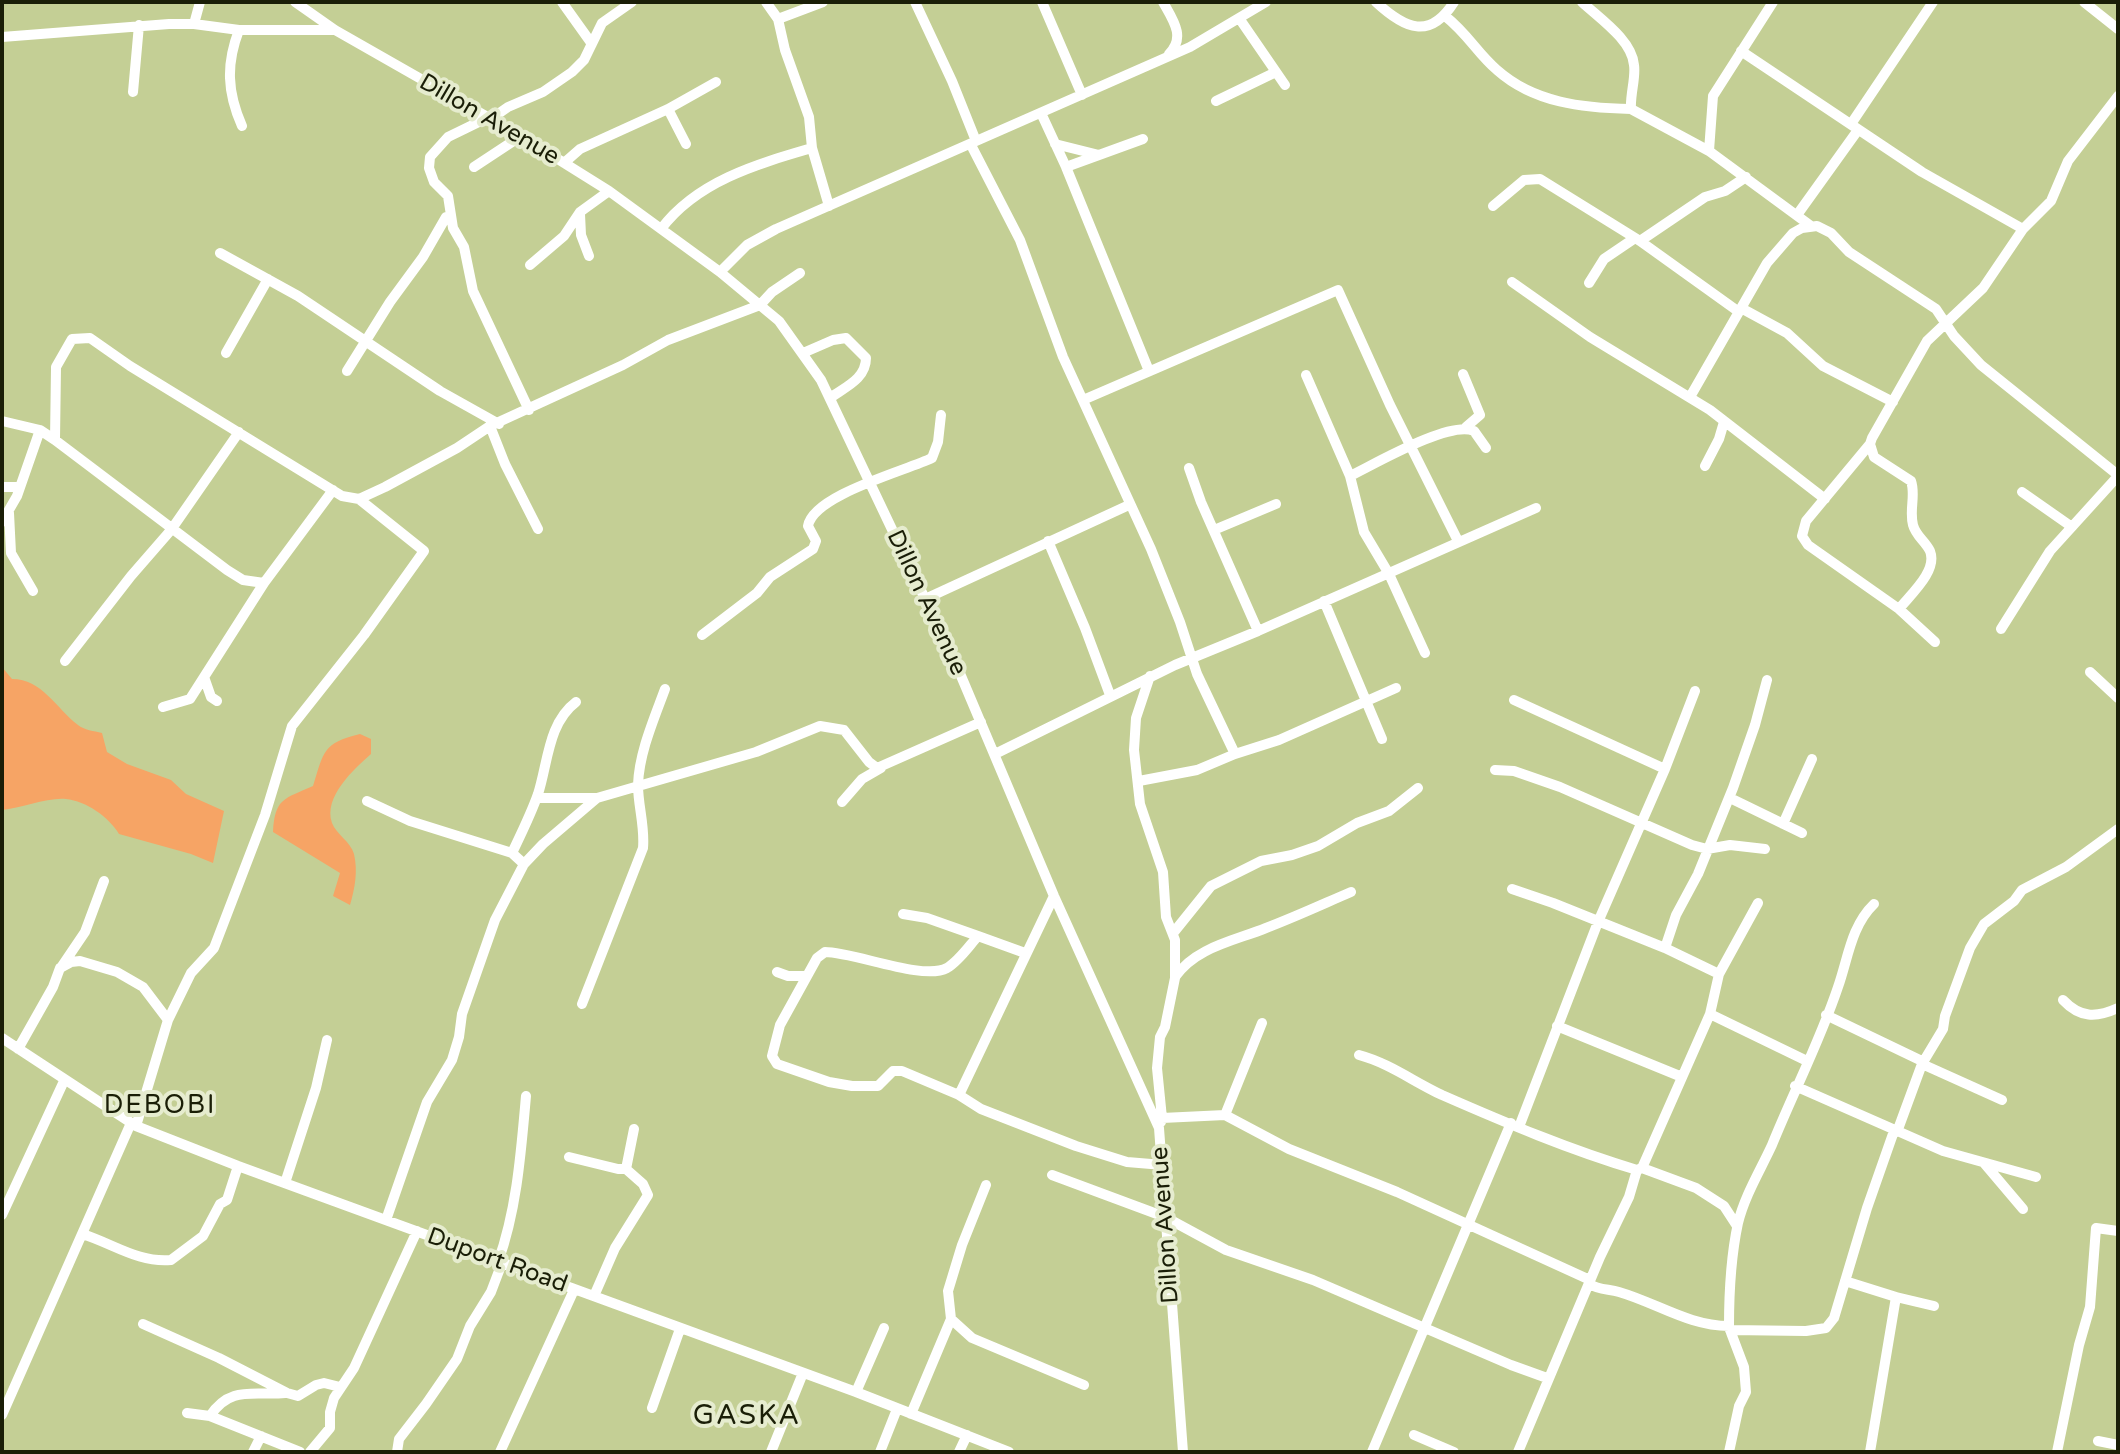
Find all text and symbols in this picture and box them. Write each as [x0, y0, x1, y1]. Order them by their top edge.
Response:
street label: Dillon Avenue [414, 68, 564, 172]
street label: Dillon Avenue [880, 526, 972, 680]
district label: DEBOBI [104, 1090, 216, 1122]
street label: Dillon Avenue [1146, 1146, 1186, 1304]
street label: Duport Road [423, 1222, 571, 1300]
district label: GASKA [693, 1400, 801, 1434]

